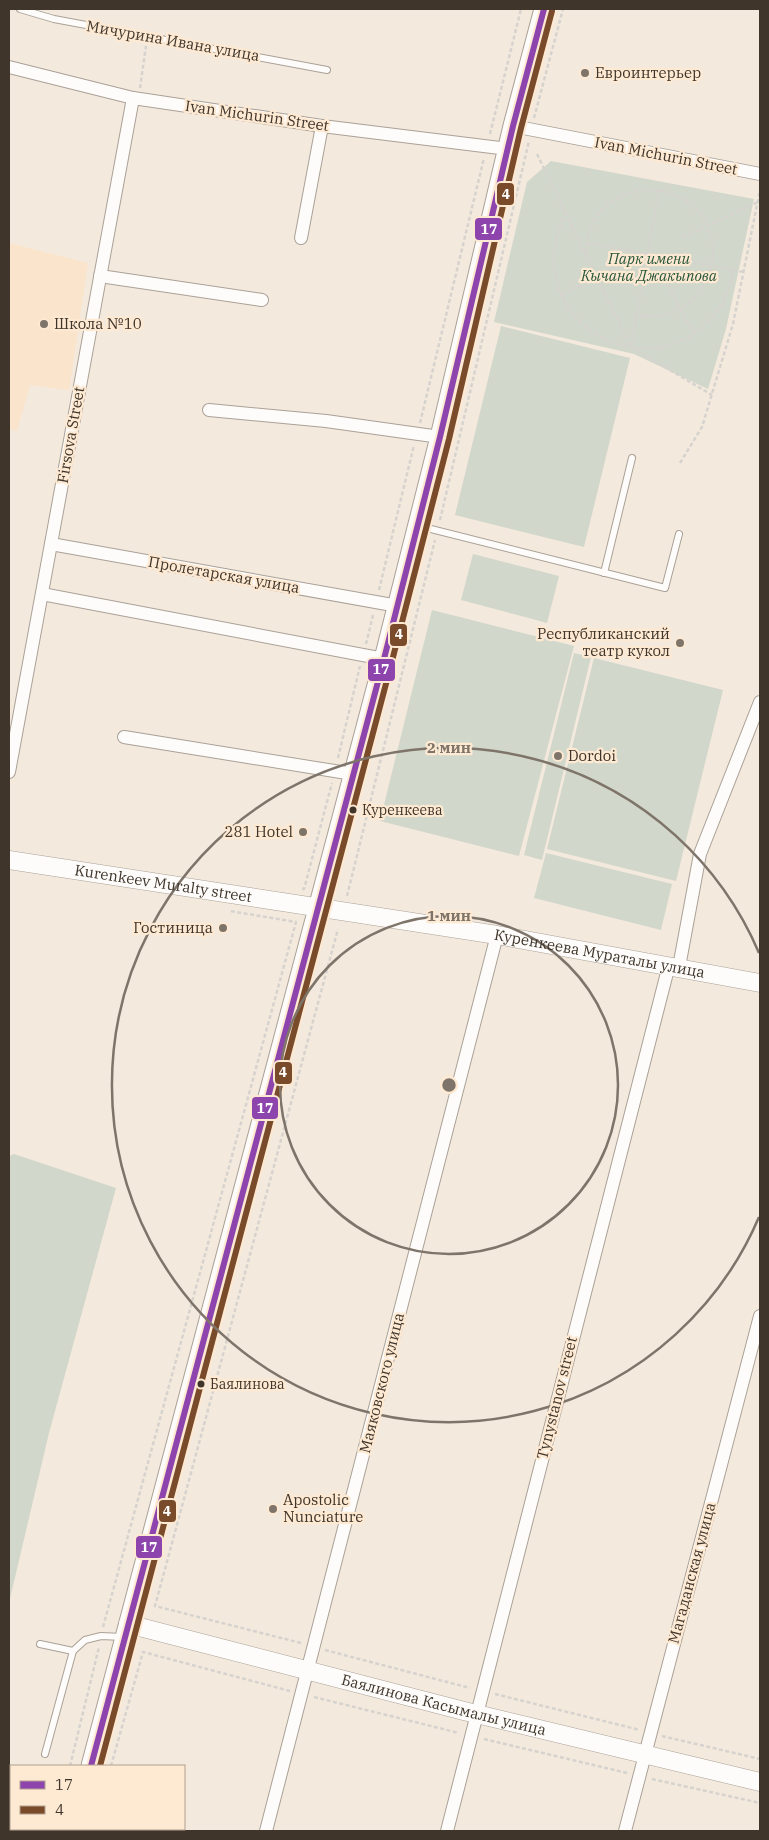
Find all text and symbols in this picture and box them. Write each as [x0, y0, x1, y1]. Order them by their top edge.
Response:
street label: Мичурина Ивана улица [85, 16, 261, 65]
place label: Евроинтерьер [595, 63, 701, 82]
marker: Евроинтерьер [579, 67, 591, 79]
street label: Ivan Michurin Street [184, 96, 330, 135]
street label: Ivan Michurin Street [593, 132, 739, 179]
line badge: 4 [496, 182, 515, 206]
text: 4 [502, 185, 510, 203]
line badge: 17 [474, 217, 503, 241]
text: 17 [481, 220, 497, 238]
park label: Парк имени Кычана Джакыпова [580, 249, 718, 285]
place label: Школа №10 [54, 314, 142, 333]
marker: Школа №10 [38, 318, 50, 330]
street label: Firsova Street [53, 385, 88, 485]
street label: Пролетарская улица [147, 552, 301, 597]
line badge: 4 [389, 623, 408, 647]
place label: Республиканский театр кукол [537, 624, 670, 660]
text: 4 [395, 625, 403, 643]
marker: Республиканский театр кукол [674, 637, 686, 649]
line badge: 17 [367, 658, 396, 682]
text: 17 [373, 660, 389, 678]
text: 2 мин [427, 738, 471, 757]
place label: Dordoi [568, 746, 616, 765]
marker: Dordoi [552, 750, 564, 762]
place label: Куренкеева [362, 801, 443, 819]
marker: Куренкеева [348, 805, 358, 815]
place label: 281 Hotel [224, 822, 293, 841]
marker: 281 Hotel [297, 826, 309, 838]
street label: Kurenkeev Muralty street [73, 860, 253, 906]
text: 1 мин [427, 906, 471, 925]
place label: Гостиница [133, 918, 213, 937]
marker: Гостиница [217, 922, 229, 934]
street label: Куренкеева Мураталы улица [493, 925, 706, 982]
line badge: 4 [274, 1061, 293, 1085]
text: 4 [279, 1063, 287, 1081]
centre of rings [440, 1076, 458, 1094]
line badge: 17 [251, 1096, 279, 1120]
text: 17 [257, 1099, 273, 1117]
street label: Маяковского улица [355, 1311, 408, 1455]
street label: Tynystanov street [532, 1335, 581, 1461]
place label: Баялинова [210, 1375, 285, 1393]
marker: Баялинова [196, 1379, 206, 1389]
place label: Apostolic Nunciature [283, 1490, 363, 1526]
line badge: 4 [158, 1499, 177, 1523]
street label: Магаданская улица [664, 1500, 719, 1646]
text: 4 [163, 1502, 171, 1520]
marker: Apostolic Nunciature [267, 1503, 279, 1515]
line badge: 17 [135, 1535, 163, 1559]
text: 17 [141, 1538, 157, 1556]
street label: Баялинова Касымалы улица [339, 1670, 548, 1739]
legend [10, 1765, 185, 1830]
text: 17 [55, 1775, 73, 1794]
text: 4 [55, 1800, 64, 1819]

